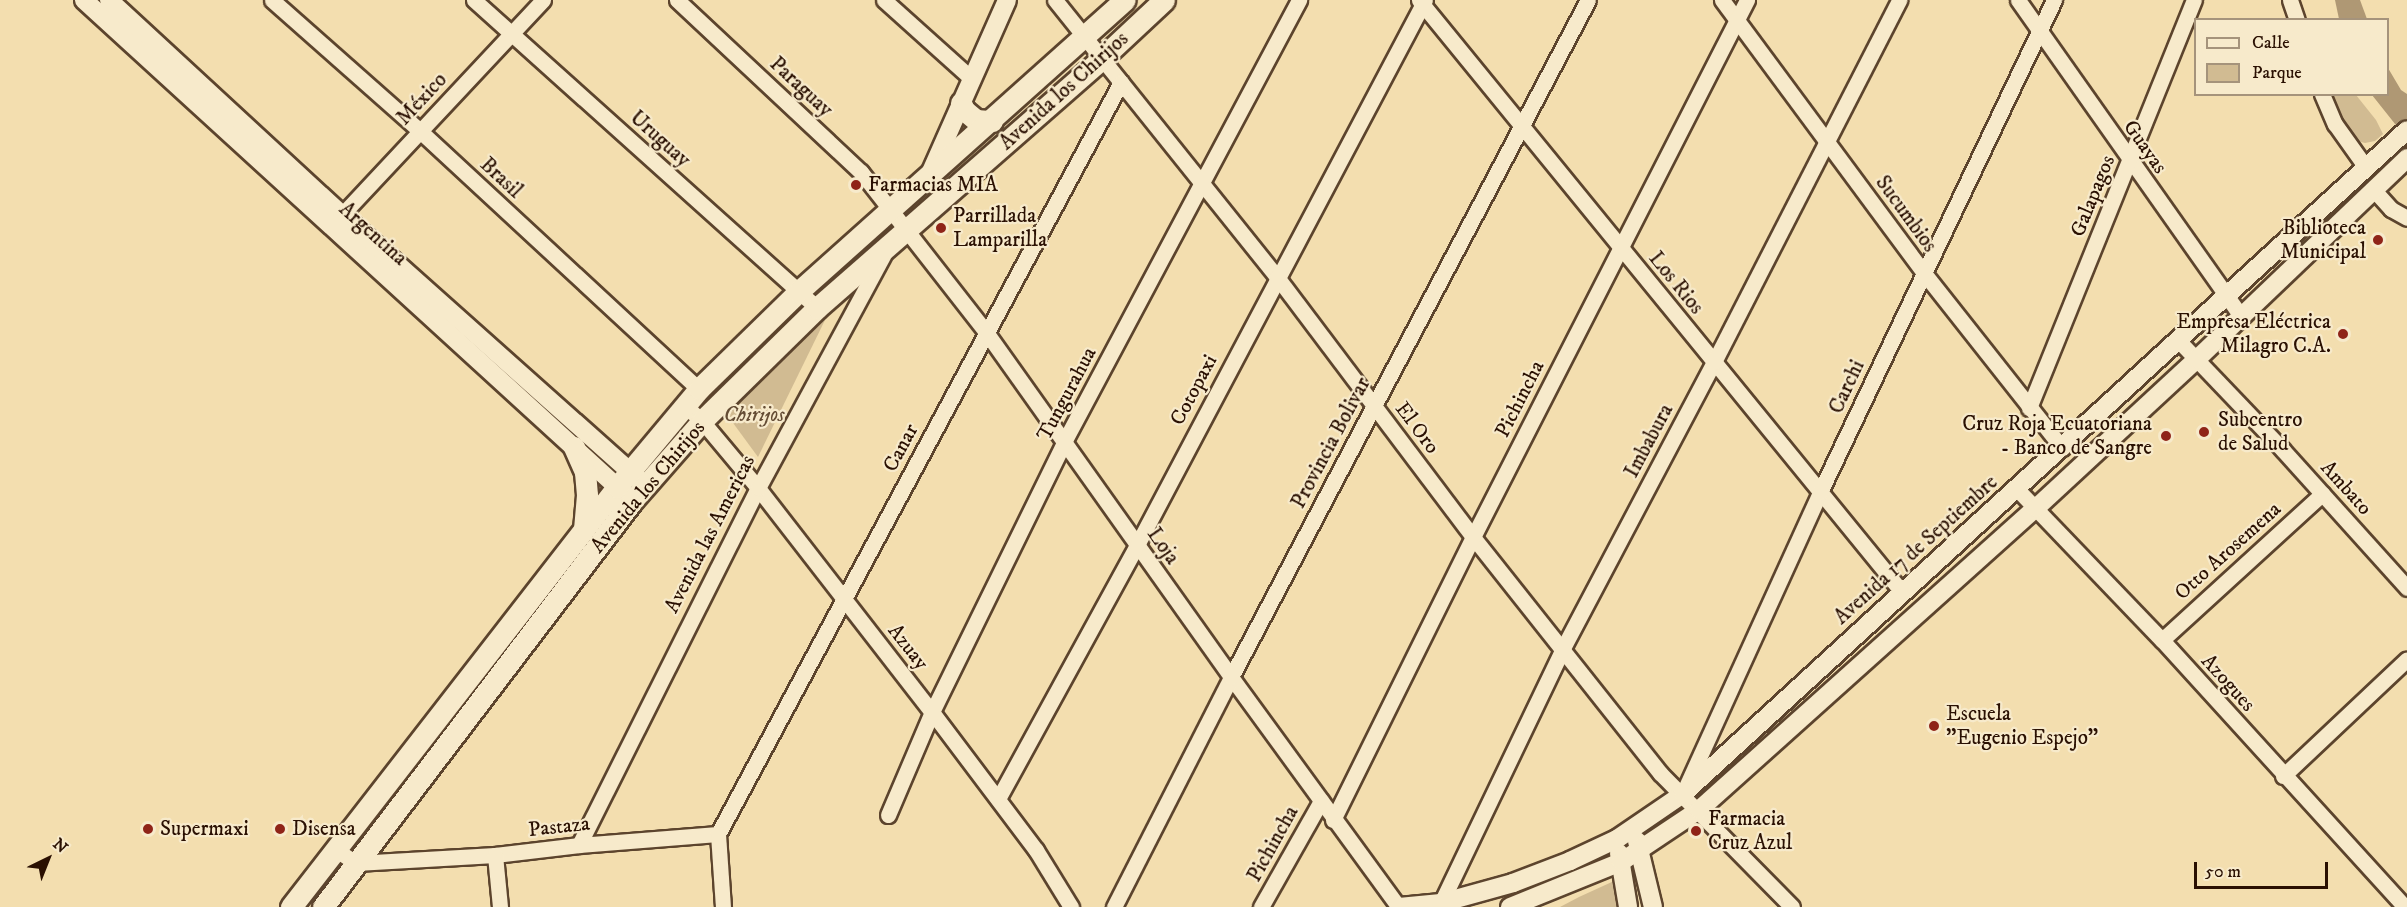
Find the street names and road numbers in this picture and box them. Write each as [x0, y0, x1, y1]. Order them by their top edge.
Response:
street label: Avenida los Chirijos [994, 26, 1134, 156]
street label: Paraguay [764, 52, 838, 122]
street label: México [391, 68, 453, 130]
street label: Uruguay [625, 105, 695, 173]
street label: Guayas [2118, 115, 2172, 179]
street label: Brasil [475, 152, 527, 204]
street label: Galapagos [2065, 152, 2121, 240]
street label: Sucumbios [1870, 171, 1942, 257]
street label: Argentina [334, 197, 412, 271]
street label: Los Rios [1643, 247, 1709, 319]
street label: Tungurahua [1032, 343, 1102, 445]
street label: Cotopaxi [1165, 350, 1223, 430]
street label: Pichincha [1490, 356, 1550, 442]
street label: Carchi [1824, 356, 1870, 418]
street label: Provincia Bolivar [1286, 373, 1376, 513]
street label: El Oro [1389, 397, 1445, 459]
street label: Imbabura [1619, 400, 1679, 482]
street label: Avenida los Chirijos [585, 416, 711, 558]
street label: Canar [878, 420, 924, 476]
street label: Avenida las Americas [659, 451, 761, 617]
street label: Ambato [2315, 456, 2377, 520]
street label: Avenida 17 de Septiembre [1829, 470, 2003, 630]
street label: Otto Arosemena [2170, 497, 2286, 605]
street label: Loja [1141, 523, 1185, 569]
street label: Azuay [882, 619, 934, 675]
street label: Azogues [2196, 649, 2260, 717]
street label: Pichincha [1242, 802, 1304, 886]
street label: Pastaza [527, 811, 591, 843]

